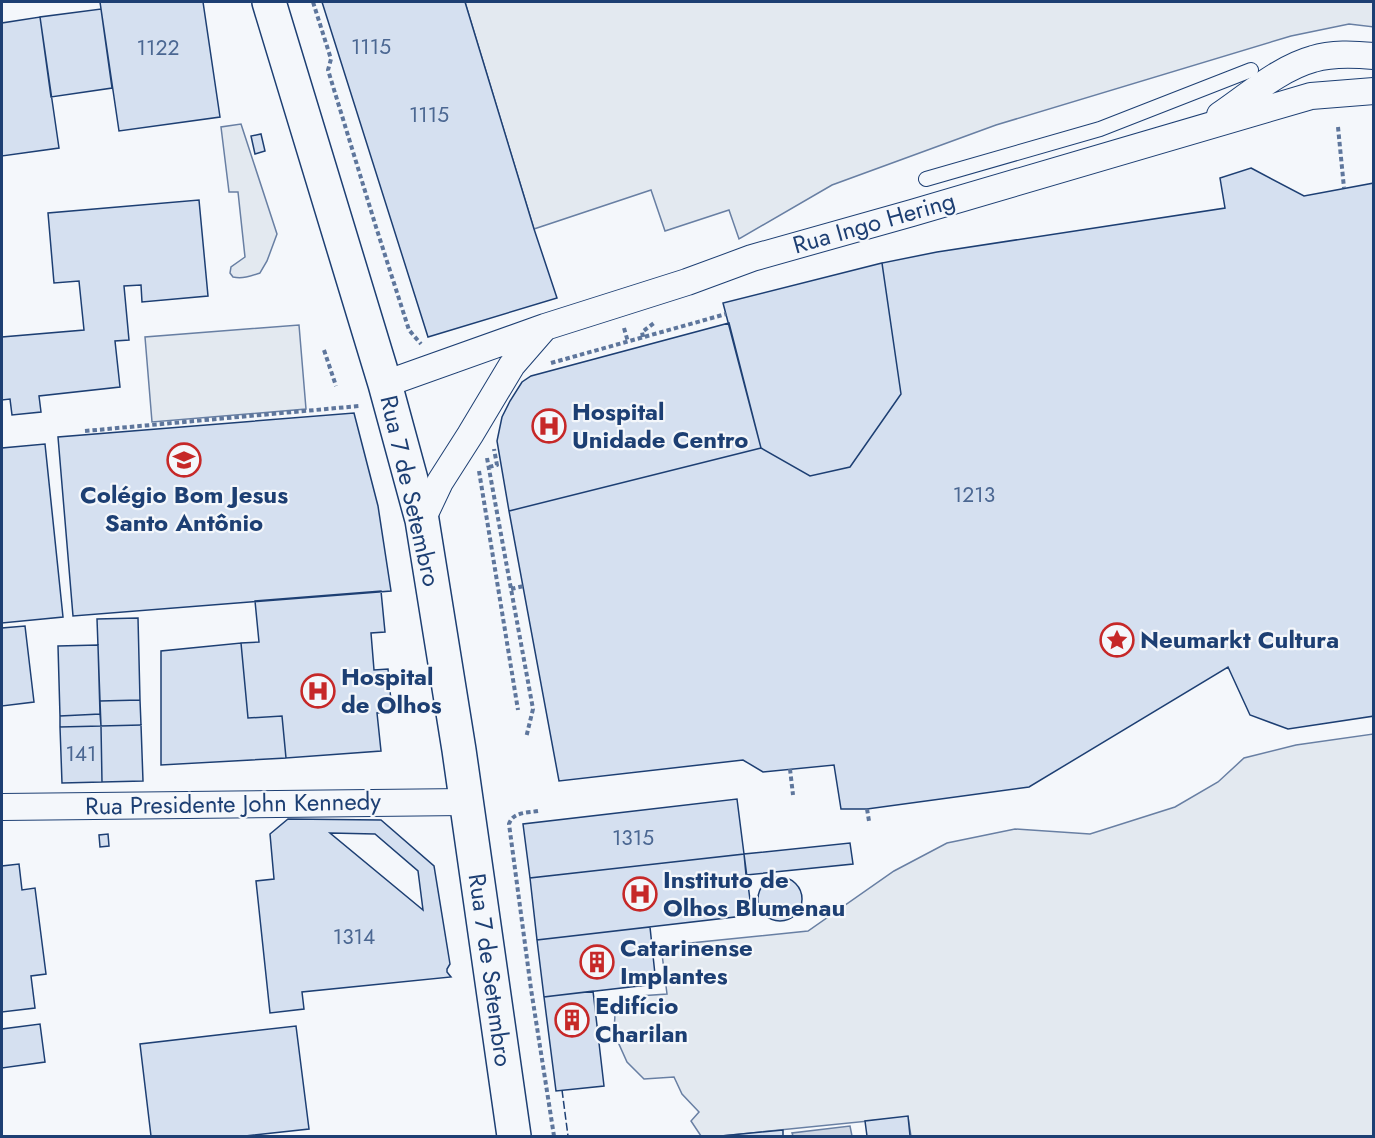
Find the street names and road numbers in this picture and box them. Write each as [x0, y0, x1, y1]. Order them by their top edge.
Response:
street label: Rua Ingo Hering [789, 183, 959, 262]
street label: Rua 7 de Setembro [372, 392, 449, 590]
street label: Rua Presidente John Kennedy [85, 783, 382, 824]
street label: Rua 7 de Setembro [460, 871, 521, 1069]

